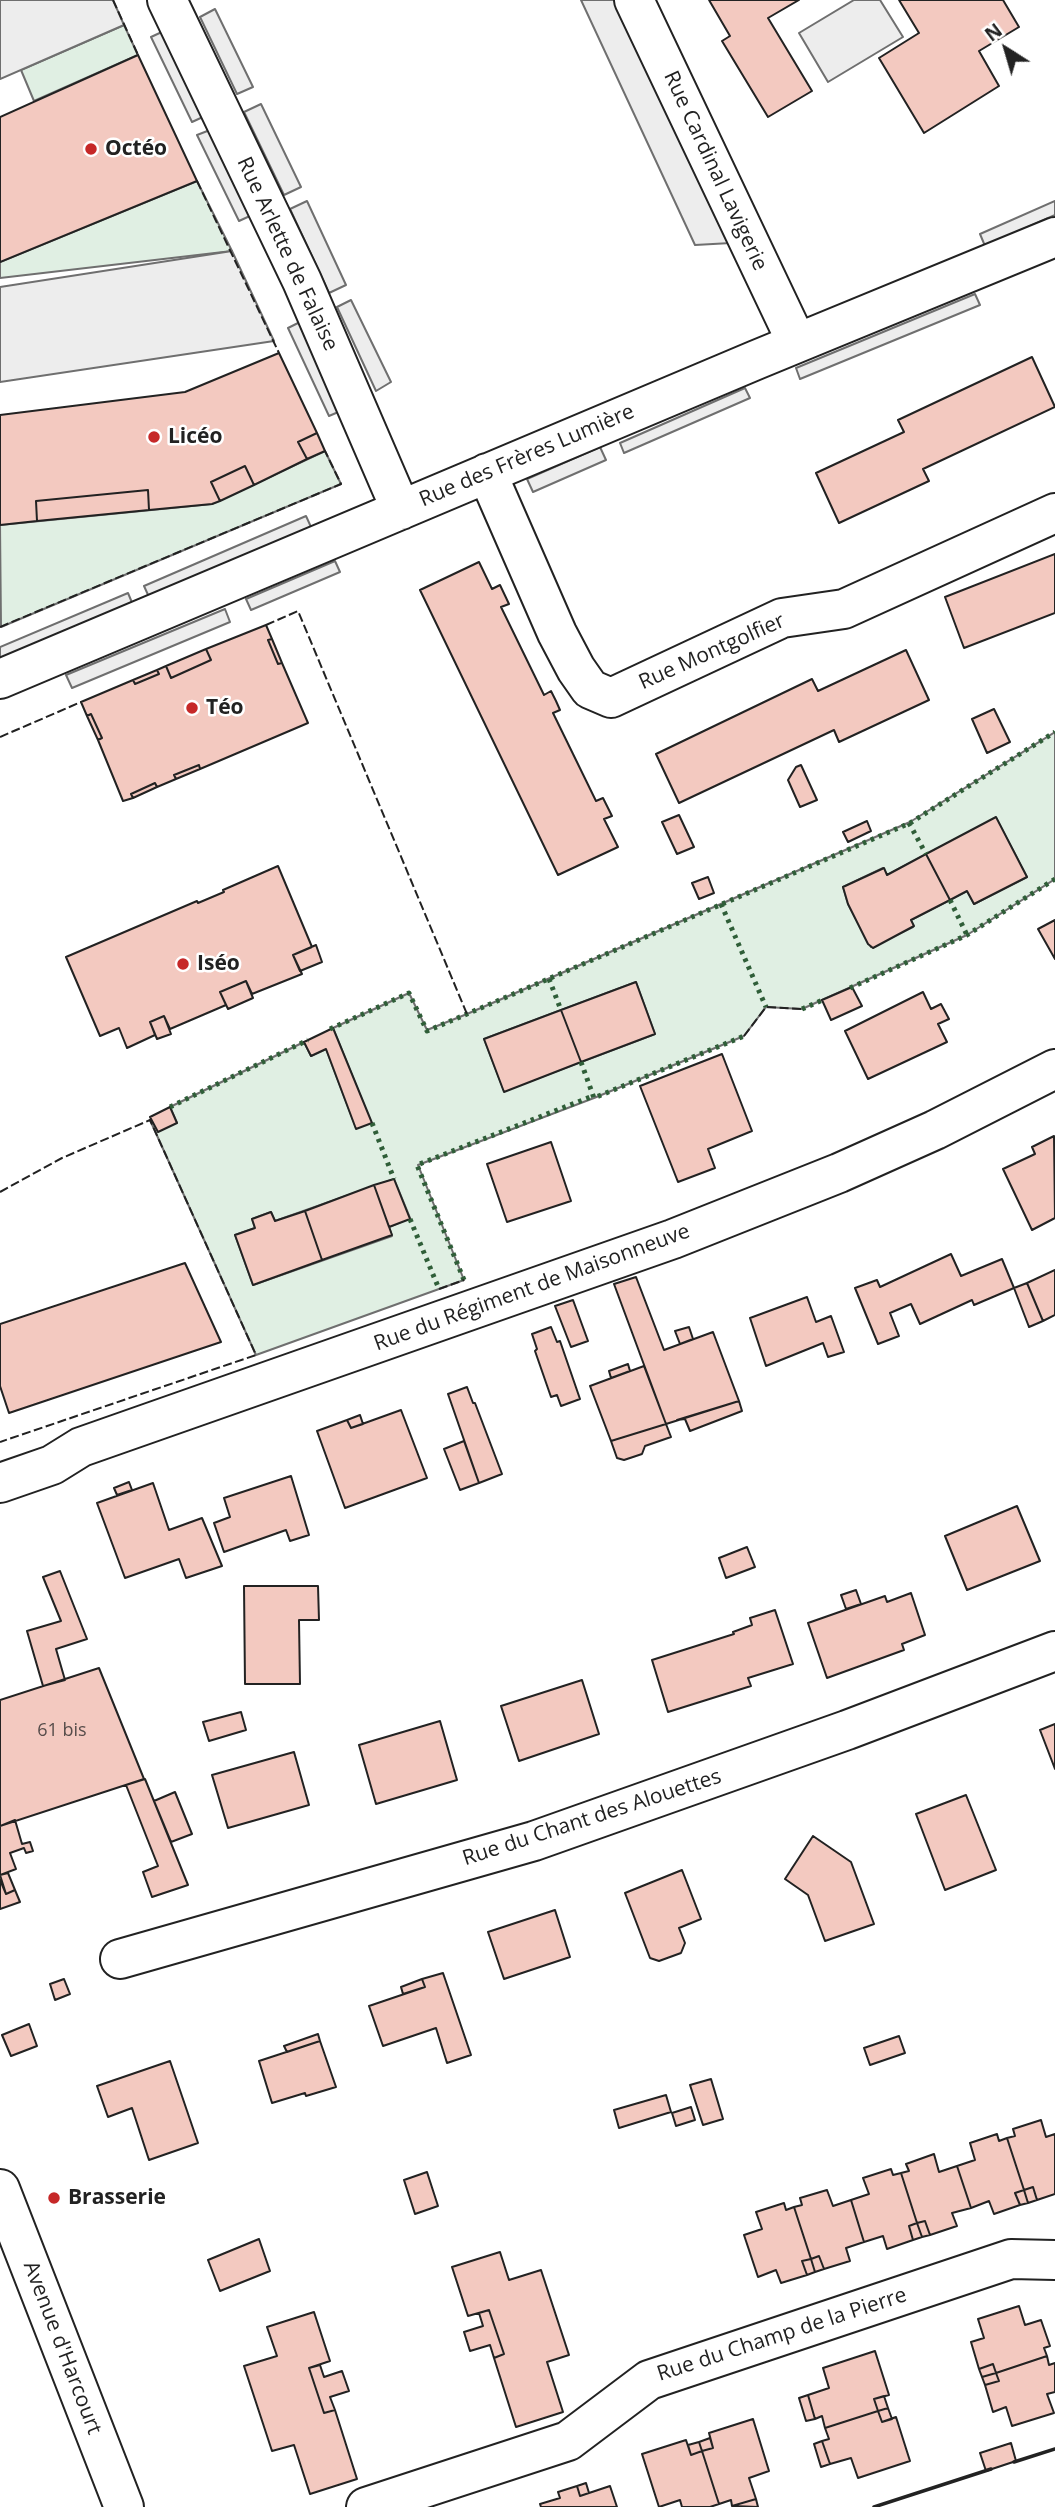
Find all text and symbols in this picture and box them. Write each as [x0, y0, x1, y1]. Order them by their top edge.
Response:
north arrow [971, 14, 1041, 84]
text: N [979, 17, 1007, 47]
street label: Rue Cardinal Lavigerie [658, 67, 772, 275]
place label: Octéo [105, 136, 167, 162]
marker: Octéo [83, 141, 99, 157]
street label: Rue Arlette de Falaise [231, 153, 343, 355]
street label: Rue des Frères Lumière [416, 399, 638, 513]
place label: Licéo [168, 424, 222, 450]
marker: Licéo [146, 429, 162, 445]
street label: Rue Montgolfier [635, 609, 789, 695]
place label: Téo [206, 695, 244, 721]
marker: Téo [184, 700, 200, 716]
place label: Iséo [197, 951, 240, 977]
marker: Iséo [175, 956, 191, 972]
street label: Rue du Régiment de Maisonneuve [371, 1219, 693, 1357]
house number: 61 bis [37, 1720, 87, 1742]
street label: Rue du Chant des Alouettes [459, 1764, 725, 1872]
place label: Brasserie [68, 2185, 166, 2211]
marker: Brasserie [46, 2190, 62, 2206]
street label: Avenue d'Harcourt [17, 2258, 107, 2438]
street label: Rue du Champ de la Pierre [654, 2283, 910, 2387]

